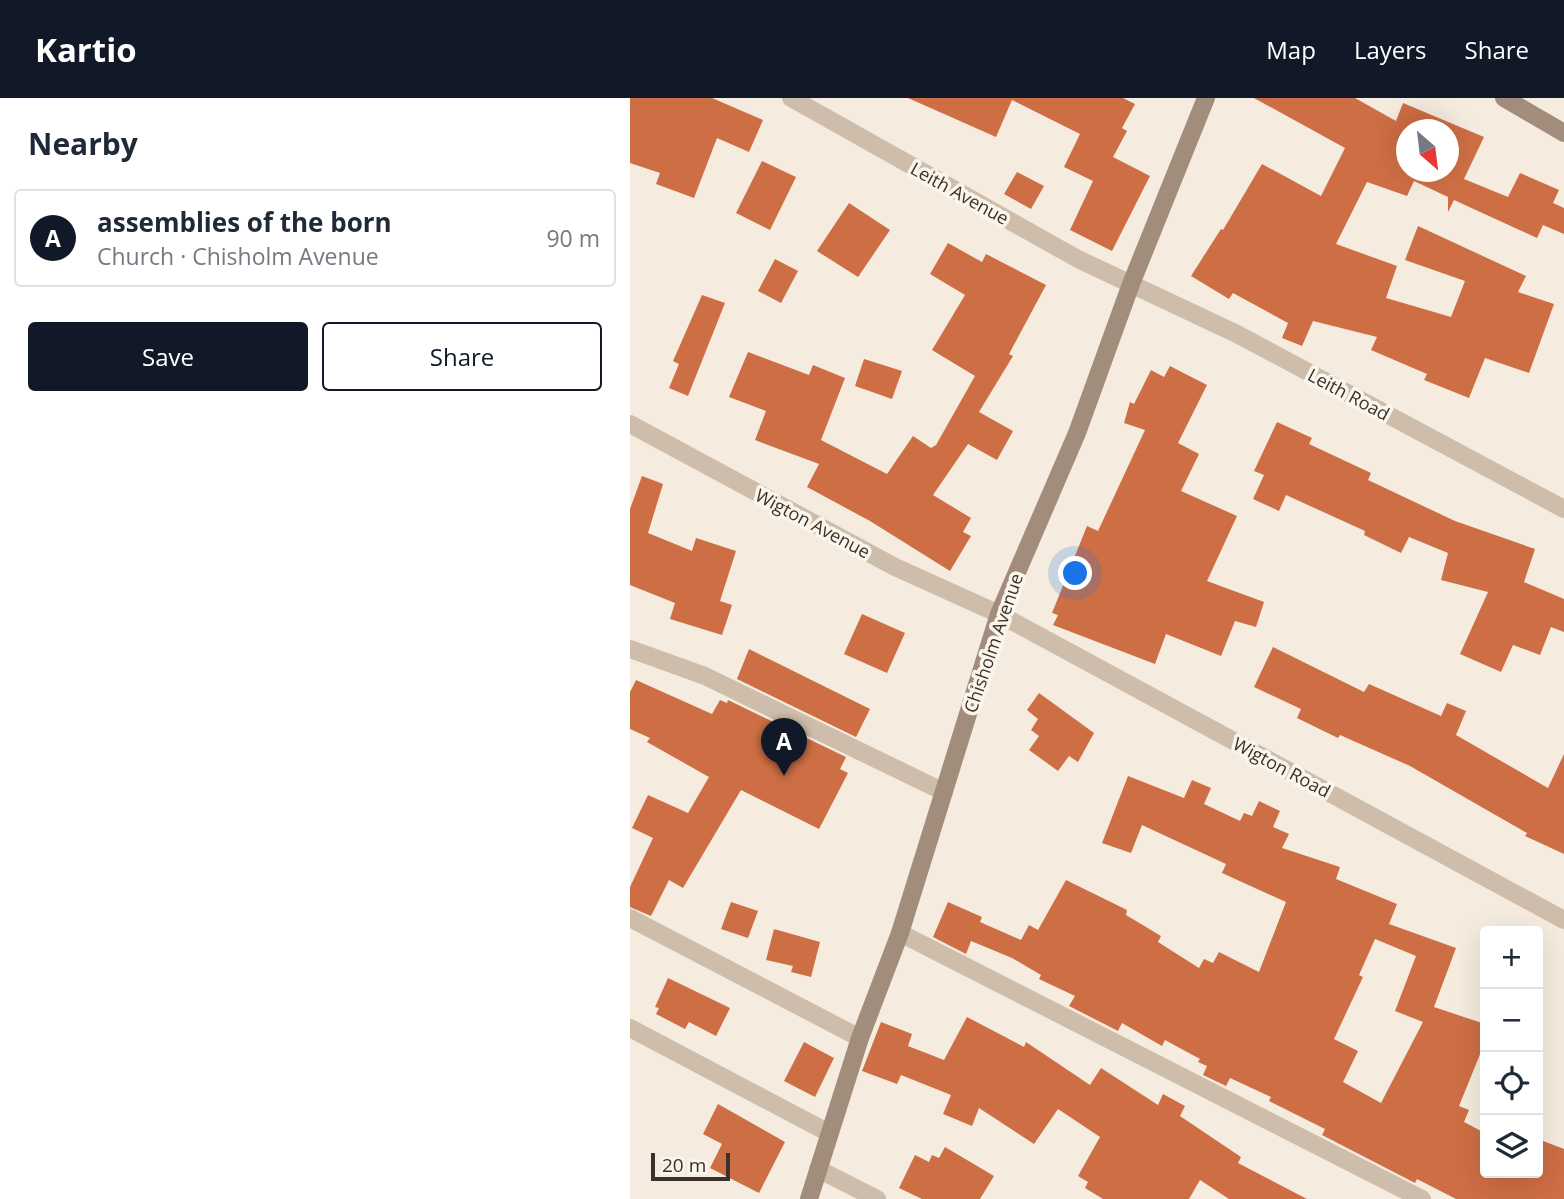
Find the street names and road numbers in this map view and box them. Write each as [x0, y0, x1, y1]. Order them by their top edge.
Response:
street label: Leith Avenue [907, 156, 1013, 230]
street label: Leith Road [1304, 362, 1394, 426]
street label: Wigton Avenue [751, 483, 875, 563]
street label: Chisholm Avenue [958, 570, 1028, 716]
street label: Wigton Road [1229, 731, 1335, 803]

